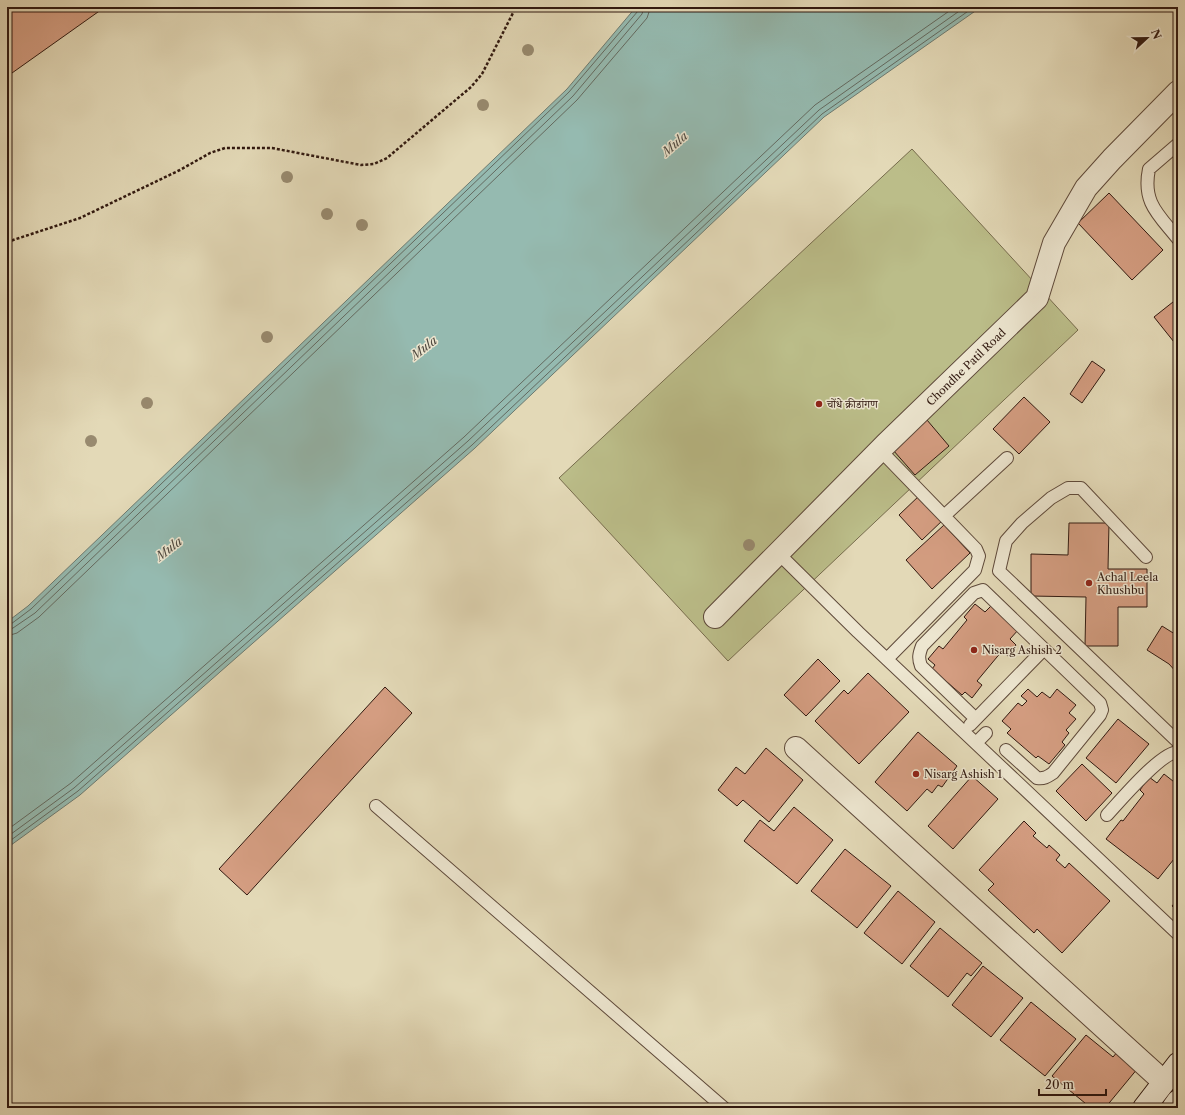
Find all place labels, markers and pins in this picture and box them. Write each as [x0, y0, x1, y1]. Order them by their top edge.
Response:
place label: चोंधे क्रीडांगण [826, 397, 879, 411]
marker: चोंधे क्रीडांगण [814, 399, 824, 409]
place label: Achal Leela Khushbu [1096, 570, 1158, 597]
marker: Achal Leela Khushbu [1084, 578, 1094, 588]
place label: Nisarg Ashish 2 [982, 643, 1062, 657]
marker: Nisarg Ashish 2 [969, 645, 979, 655]
place label: Nisarg Ashish 1 [924, 767, 1003, 781]
marker: Nisarg Ashish 1 [911, 769, 921, 779]

